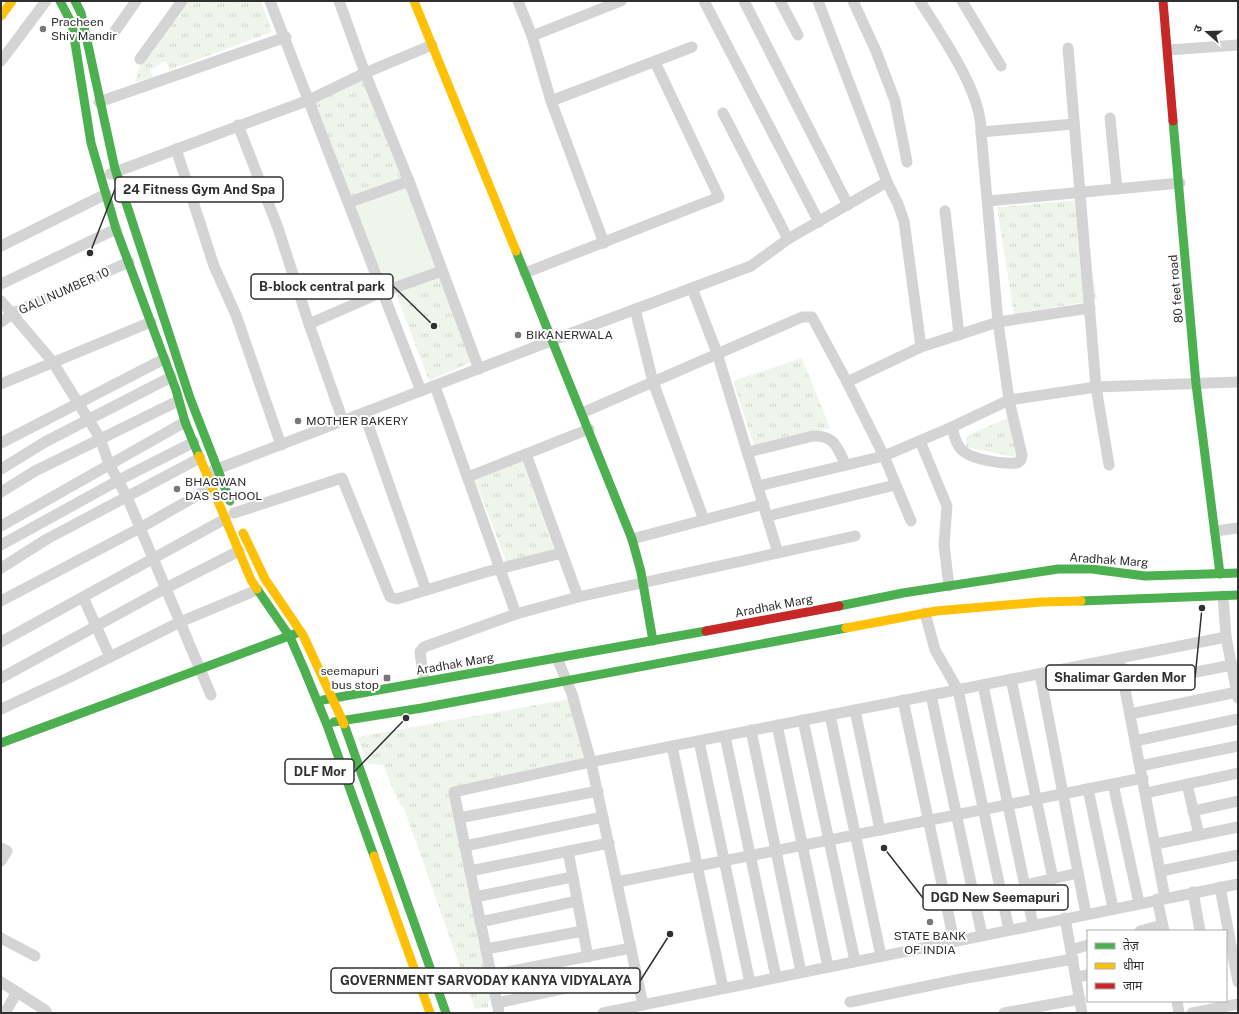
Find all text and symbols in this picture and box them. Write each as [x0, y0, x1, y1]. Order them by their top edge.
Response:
north arrow [1187, 12, 1227, 52]
place label: Pracheen Shiv Mandir [51, 15, 117, 43]
text: उ [1191, 23, 1205, 34]
marker: Pracheen Shiv Mandir [38, 24, 48, 34]
callout: 24 Fitness Gym And Spa [115, 177, 283, 202]
text: 24 Fitness Gym And Spa [123, 182, 275, 197]
street label: 80 feet road [1166, 254, 1186, 324]
street label: GALI NUMBER 10 [17, 265, 111, 317]
callout: B-block central park [251, 274, 393, 299]
text: B-block central park [259, 279, 385, 294]
place label: BIKANERWALA [526, 328, 613, 342]
marker: BIKANERWALA [513, 330, 523, 340]
place label: MOTHER BAKERY [306, 414, 409, 428]
marker: MOTHER BAKERY [293, 416, 303, 426]
place label: BHAGWAN DAS SCHOOL [185, 475, 262, 503]
marker: BHAGWAN DAS SCHOOL [172, 484, 182, 494]
street label: Aradhak Marg [1069, 550, 1149, 570]
street label: Aradhak Marg [734, 592, 814, 620]
street label: Aradhak Marg [415, 650, 495, 678]
place label: seemapuri bus stop [321, 664, 379, 692]
callout: Shalimar Garden Mor [1046, 665, 1195, 690]
text: Shalimar Garden Mor [1054, 670, 1187, 685]
marker: seemapuri bus stop [382, 673, 392, 683]
callout: DLF Mor [285, 759, 354, 784]
text: DLF Mor [294, 764, 347, 779]
callout: DGD New Seemapuri [923, 885, 1068, 910]
text: DGD New Seemapuri [930, 890, 1060, 905]
marker: STATE BANK OF INDIA [925, 917, 935, 927]
place label: STATE BANK OF INDIA [894, 929, 966, 957]
legend [1087, 930, 1227, 1002]
text: तेज़ [1123, 938, 1140, 953]
text: धीमा [1123, 958, 1145, 973]
callout: GOVERNMENT SARVODAY KANYA VIDYALAYA [331, 968, 640, 993]
text: GOVERNMENT SARVODAY KANYA VIDYALAYA [340, 973, 633, 988]
text: जाम [1123, 979, 1143, 993]

